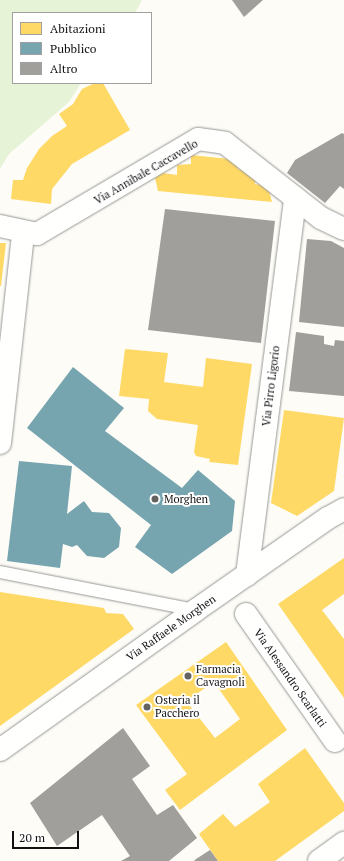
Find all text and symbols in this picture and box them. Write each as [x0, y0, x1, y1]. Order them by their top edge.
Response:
legend [12, 12, 152, 84]
text: Abitazioni [50, 21, 106, 36]
text: Pubblico [50, 41, 96, 56]
text: Altro [50, 61, 78, 76]
street label: Via Annibale Caccavello [92, 137, 200, 207]
street label: Via Pirro Ligorio [260, 345, 282, 427]
place label: Morghen [164, 492, 208, 506]
marker: Morghen [149, 493, 161, 505]
street label: Via Raffaele Morghen [124, 592, 218, 664]
street label: Via Alessandro Scarlatti [251, 626, 329, 730]
place label: Farmacia Cavagnoli [196, 663, 245, 689]
marker: Farmacia Cavagnoli [183, 671, 193, 681]
place label: Osteria il Pacchero [155, 694, 200, 720]
marker: Osteria il Pacchero [142, 702, 152, 712]
scale bar [14, 823, 81, 849]
text: 20 m [19, 830, 45, 845]

